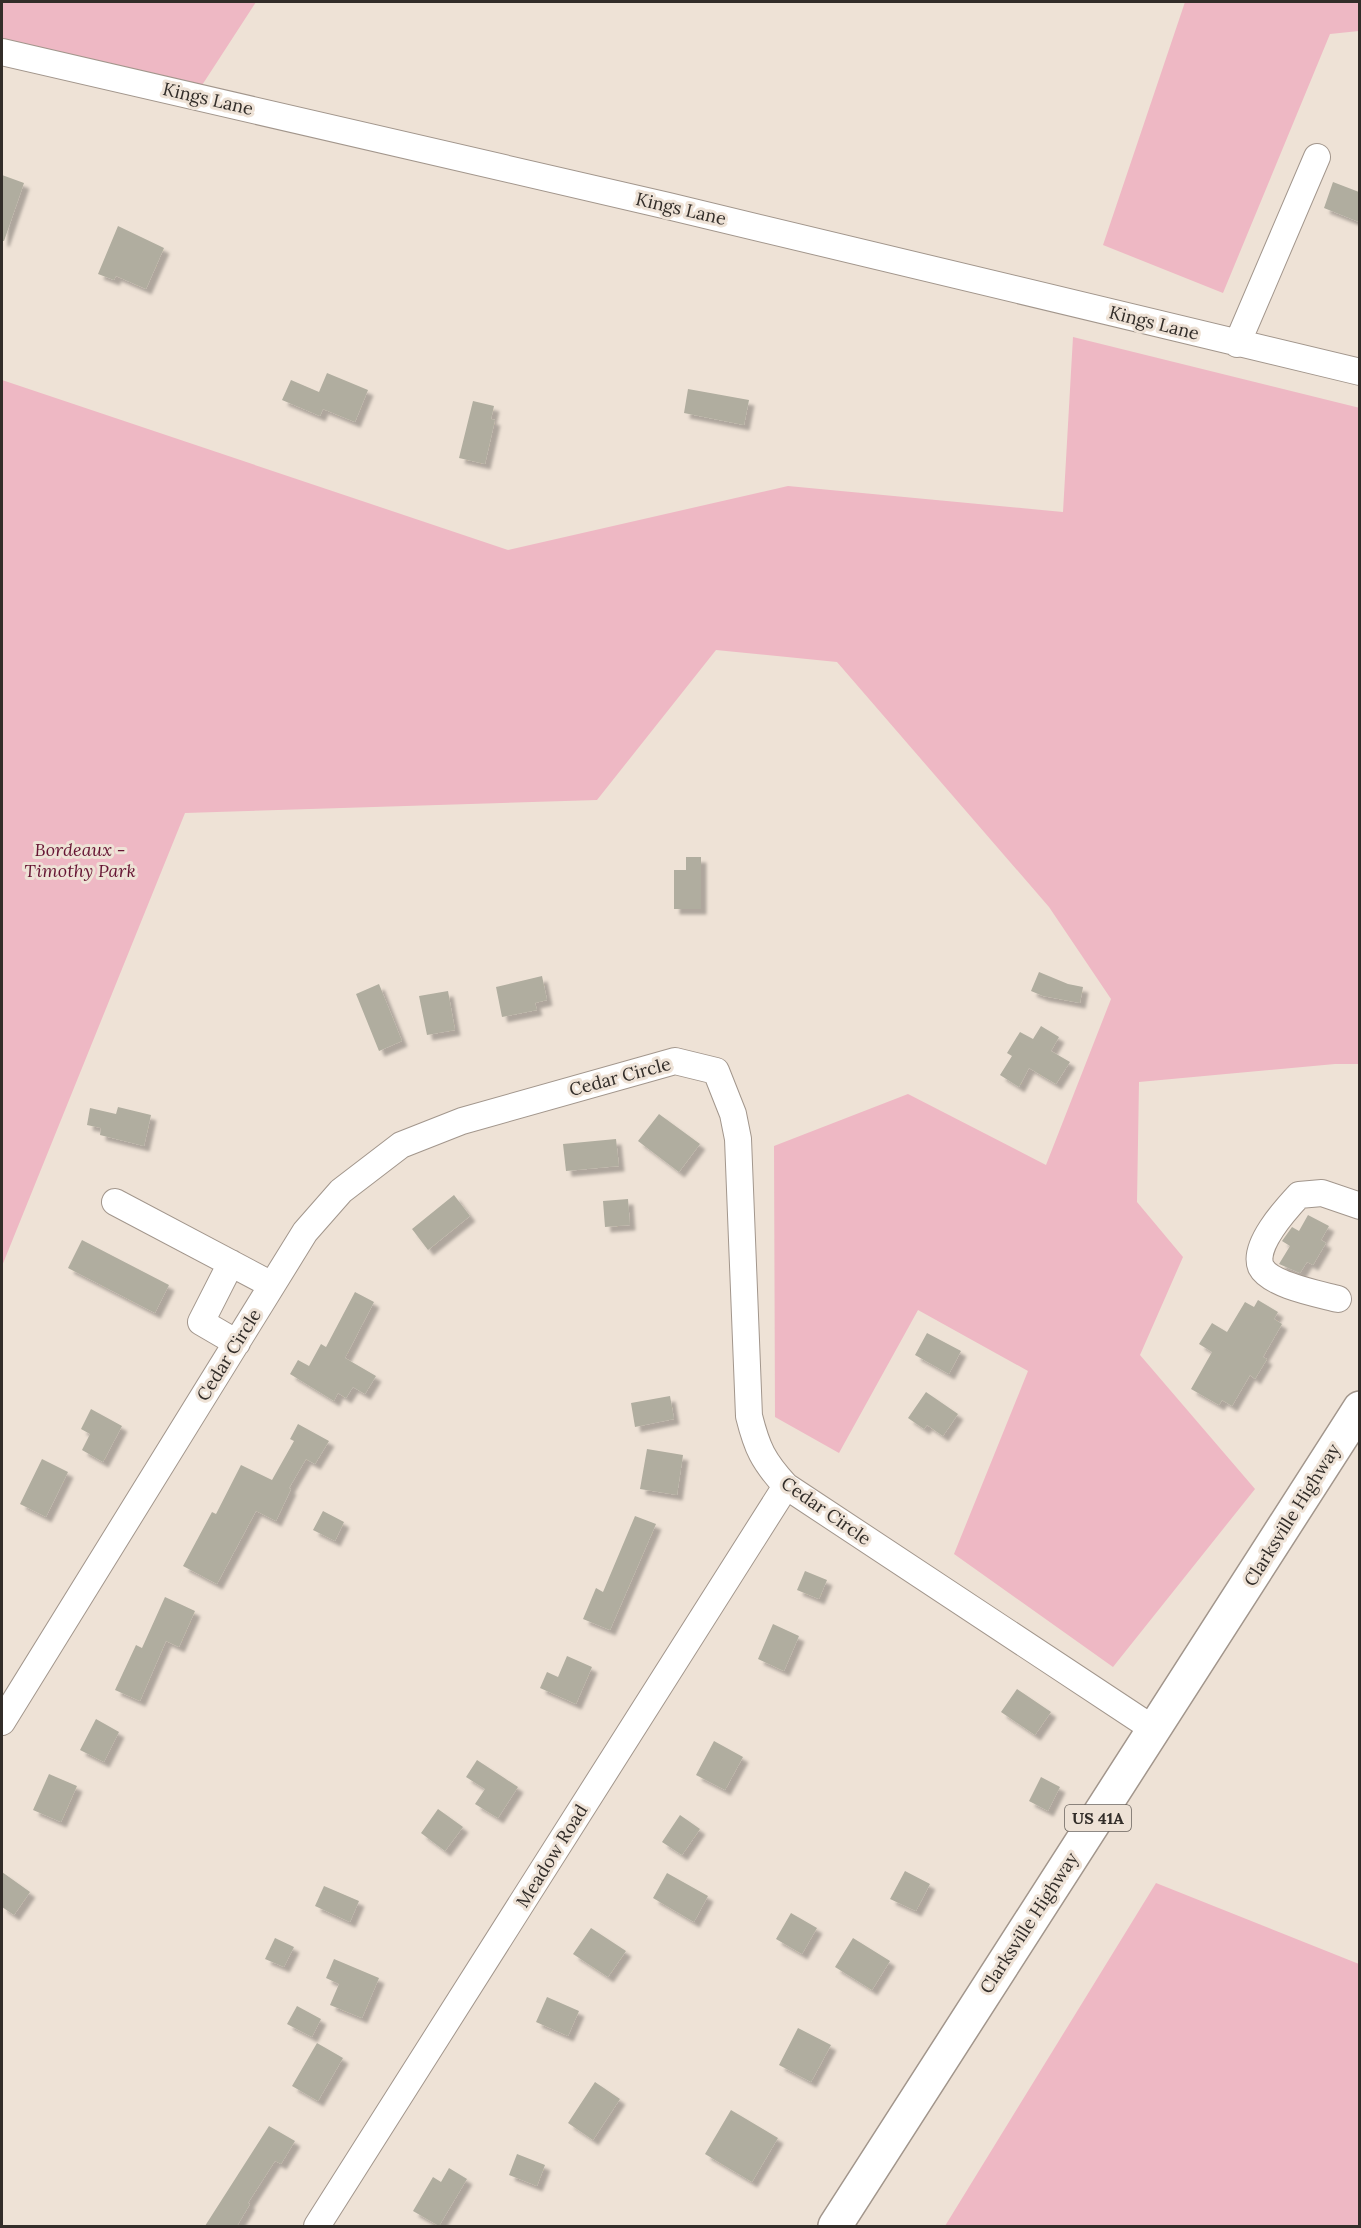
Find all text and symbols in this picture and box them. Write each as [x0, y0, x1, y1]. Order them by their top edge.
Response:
street label: Kings Lane [161, 77, 256, 120]
street label: Kings Lane [634, 187, 729, 230]
street label: Kings Lane [1107, 300, 1202, 345]
park label: Bordeaux - Timothy Park [24, 838, 136, 882]
street label: Cedar Circle [566, 1052, 673, 1101]
street label: Cedar Circle [191, 1304, 266, 1405]
street label: Clarksville Highway [1238, 1439, 1345, 1590]
street label: Cedar Circle [777, 1471, 876, 1550]
street label: Meadow Road [511, 1800, 593, 1912]
road number: US 41A [1065, 1805, 1131, 1831]
street label: Clarksville Highway [974, 1847, 1083, 1998]

